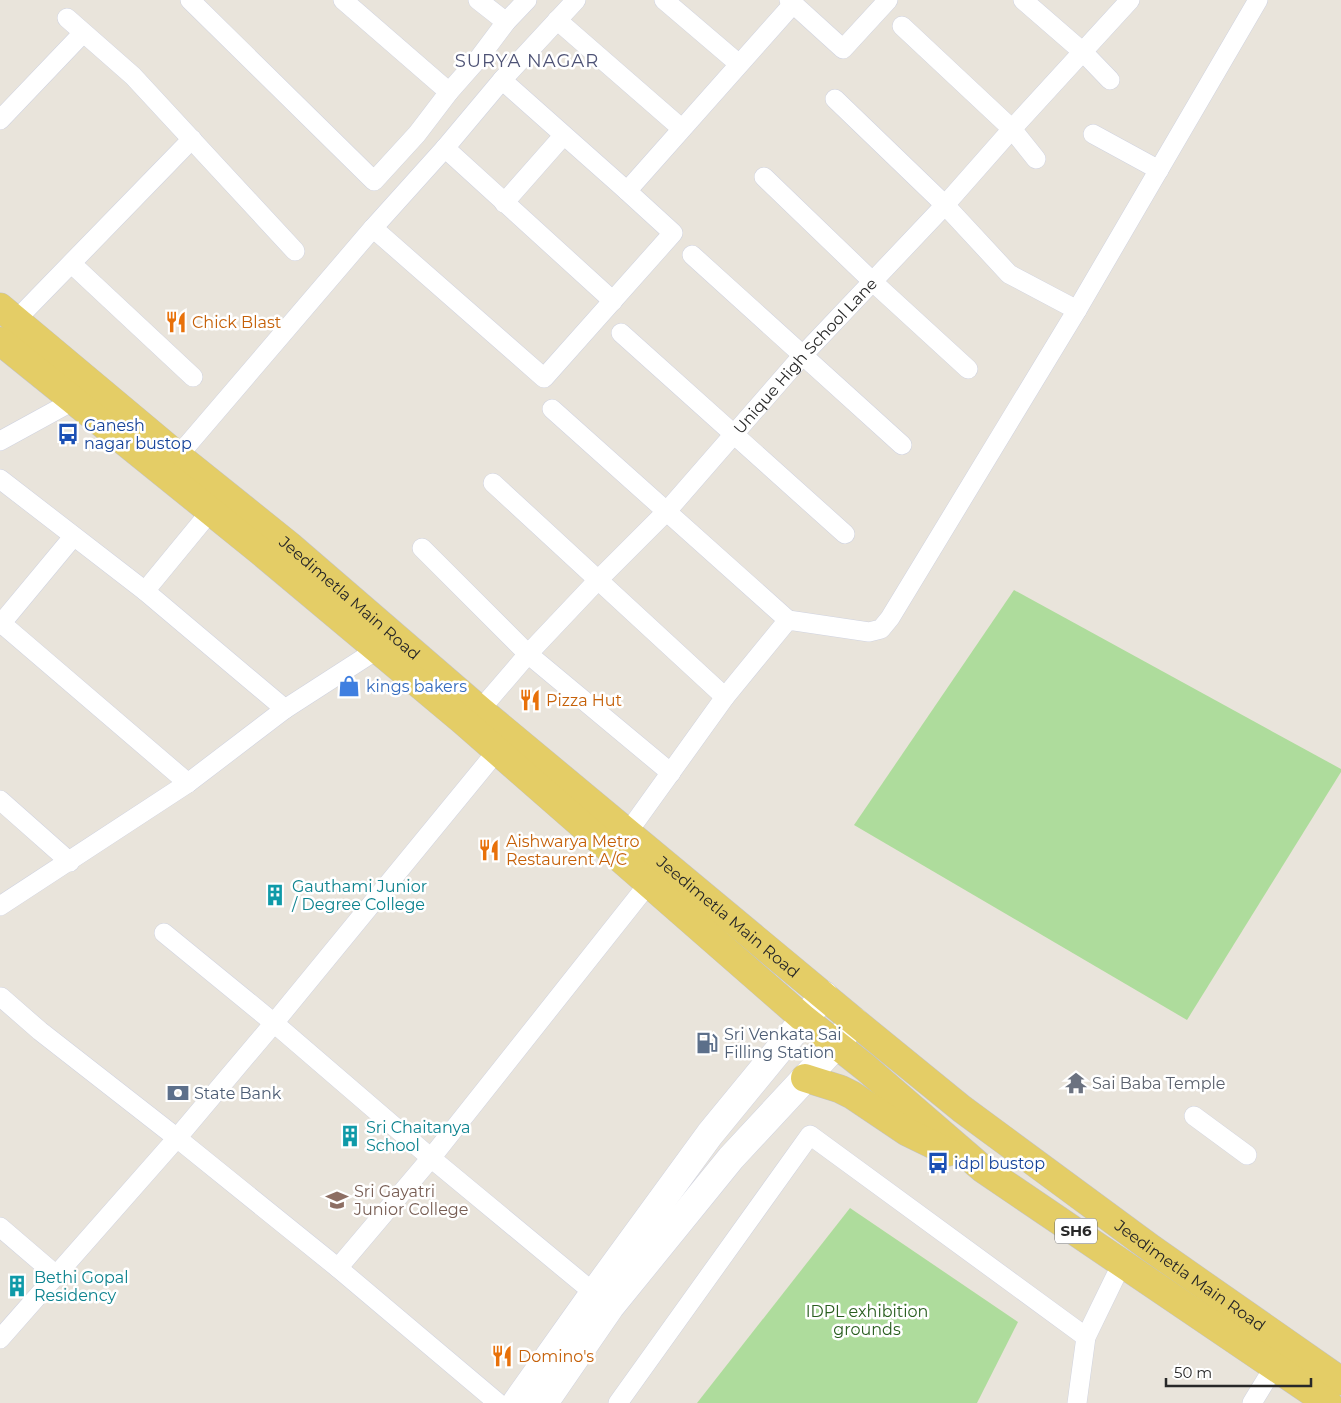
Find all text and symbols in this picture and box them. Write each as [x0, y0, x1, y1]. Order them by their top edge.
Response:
district label: SURYA NAGAR [455, 50, 599, 72]
street label: Unique High School Lane [730, 274, 881, 438]
restaurant icon: Chick Blast [163, 309, 189, 335]
place label: Chick Blast [192, 313, 282, 332]
place label: Ganesh nagar bustop [84, 416, 192, 453]
bus stop icon: Ganesh nagar bustop [55, 421, 81, 447]
street label: Jeedimetla Main Road [275, 532, 424, 664]
shop icon: kings bakers [336, 673, 362, 699]
place label: kings bakers [366, 677, 467, 696]
restaurant icon: Pizza Hut [517, 687, 543, 713]
place label: Pizza Hut [546, 691, 623, 710]
place label: Aishwarya Metro Restaurent A/C [506, 832, 639, 869]
restaurant icon: Aishwarya Metro Restaurent A/C [476, 837, 502, 863]
street label: Jeedimetla Main Road [652, 852, 803, 982]
place label: Gauthami Junior / Degree College [291, 877, 427, 914]
building icon: Gauthami Junior / Degree College [262, 882, 288, 908]
place label: Sri Venkata Sai Filling Station [724, 1025, 842, 1062]
fuel station icon: Sri Venkata Sai Filling Station [694, 1030, 720, 1056]
temple icon: Sai Baba Temple [1063, 1070, 1089, 1096]
place label: Sai Baba Temple [1092, 1074, 1225, 1093]
bank icon: State Bank [165, 1080, 191, 1106]
place label: State Bank [194, 1084, 282, 1103]
place label: Sri Chaitanya School [366, 1118, 470, 1155]
building icon: Sri Chaitanya School [337, 1123, 363, 1149]
bus stop icon: idpl bustop [925, 1150, 951, 1176]
place label: idpl bustop [954, 1154, 1045, 1173]
place label: Sri Gayatri Junior College [353, 1182, 468, 1219]
school or university icon: Sri Gayatri Junior College [324, 1187, 350, 1213]
street label: Jeedimetla Main Road [1110, 1215, 1269, 1335]
road number: SH6 [1055, 1218, 1097, 1244]
place label: Bethi Gopal Residency [34, 1268, 128, 1305]
building icon: Bethi Gopal Residency [4, 1273, 30, 1299]
park label: IDPL exhibition grounds [806, 1302, 928, 1339]
restaurant icon: Domino's [489, 1343, 515, 1369]
place label: Domino's [518, 1347, 594, 1366]
scale bar [1166, 1356, 1311, 1388]
text: 50 m [1174, 1363, 1212, 1382]

